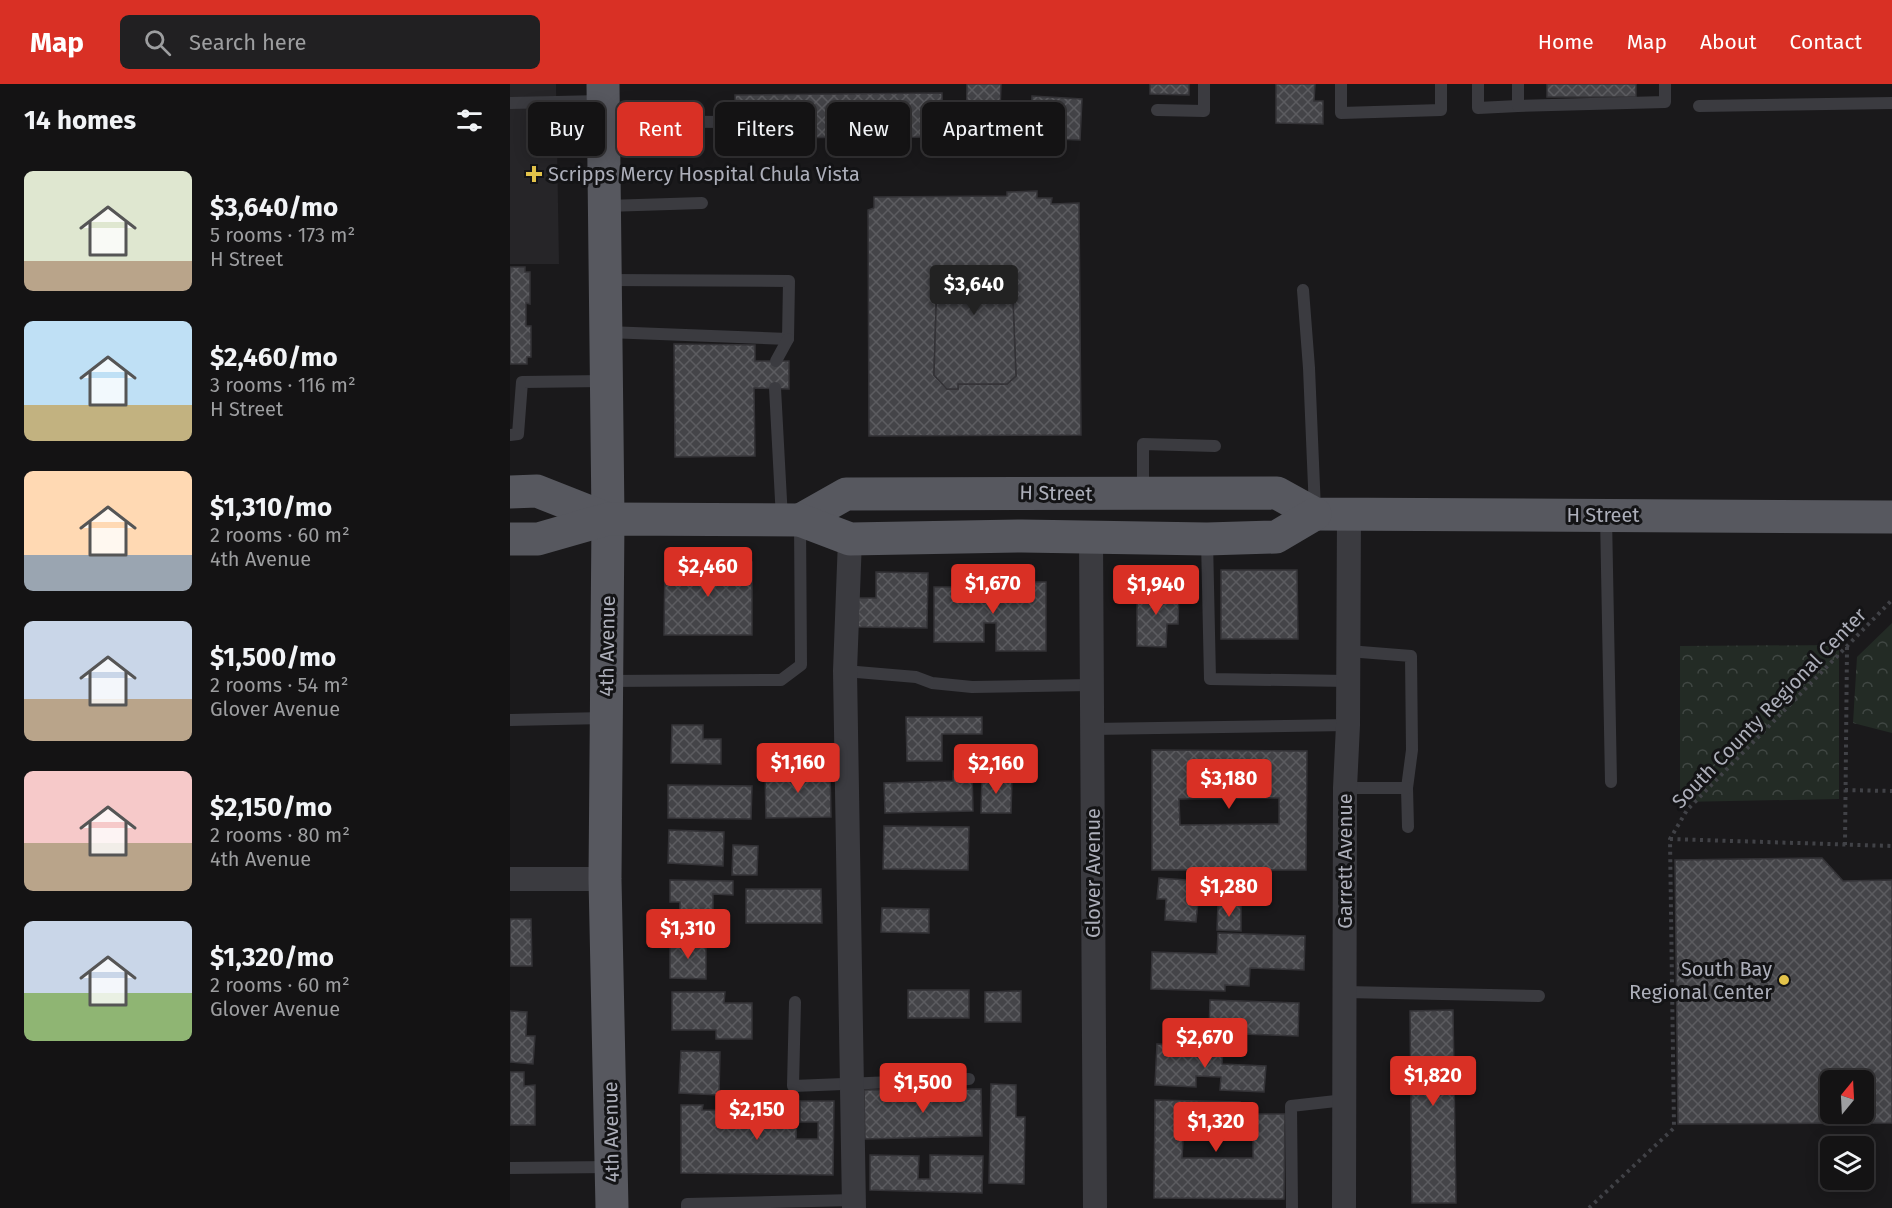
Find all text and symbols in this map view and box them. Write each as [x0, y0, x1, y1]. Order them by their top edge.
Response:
search box [120, 15, 540, 69]
text: Map [30, 26, 84, 59]
icon: search [141, 26, 174, 59]
text: Search here [189, 29, 307, 56]
text: Home [1538, 29, 1594, 55]
text: Map [1627, 29, 1667, 55]
text: About [1700, 29, 1757, 55]
text: Contact [1790, 29, 1862, 55]
chip: Buy [528, 102, 605, 156]
chip: Rent [617, 102, 703, 156]
chip: Filters [715, 102, 815, 156]
chip: New [827, 102, 910, 156]
chip: Apartment [922, 102, 1065, 156]
icon: filters [453, 104, 486, 137]
text: 14 homes [24, 105, 136, 136]
place label: Scripps Mercy Hospital Chula Vista [548, 162, 860, 186]
marker: Scripps Mercy Hospital Chula Vista [525, 165, 543, 183]
text: $3,640/mo [210, 192, 338, 223]
icon: home [72, 195, 144, 267]
text: 5 rooms · 173 m² [210, 223, 355, 247]
text: H Street [210, 247, 283, 271]
pin: $3,640 [925, 265, 1023, 316]
text: $3,640 [944, 272, 1004, 296]
text: $2,460/mo [210, 342, 338, 373]
icon: home [72, 345, 144, 417]
text: 3 rooms · 116 m² [210, 373, 356, 397]
text: H Street [210, 397, 283, 421]
street label: H Street [1019, 480, 1094, 506]
text: $1,310/mo [210, 492, 332, 523]
icon: home [72, 495, 144, 567]
street label: H Street [1566, 503, 1640, 527]
text: 2 rooms · 60 m² [210, 523, 350, 547]
text: 4th Avenue [210, 547, 311, 571]
pin: $2,460 [659, 547, 757, 598]
text: $2,460 [678, 554, 738, 578]
pin: $1,670 [944, 564, 1042, 615]
pin: $1,940 [1107, 565, 1205, 616]
text: $1,670 [965, 571, 1021, 595]
text: $1,940 [1127, 572, 1185, 596]
street label: 4th Avenue [594, 595, 620, 697]
street label: South County Regional Center [1667, 603, 1871, 813]
text: $1,500/mo [210, 642, 336, 673]
icon: home [72, 645, 144, 717]
text: 2 rooms · 54 m² [210, 673, 349, 697]
text: Glover Avenue [210, 697, 340, 721]
pin: $1,160 [749, 743, 847, 794]
pin: $2,160 [947, 744, 1045, 795]
text: $1,160 [771, 750, 825, 774]
text: $2,160 [968, 751, 1024, 775]
pin: $3,180 [1180, 759, 1278, 810]
text: $3,180 [1201, 766, 1257, 790]
text: $2,150/mo [210, 792, 332, 823]
street label: Garrett Avenue [1333, 793, 1357, 929]
icon: home [72, 795, 144, 867]
street label: Glover Avenue [1081, 808, 1105, 938]
text: 2 rooms · 80 m² [210, 823, 350, 847]
text: 4th Avenue [210, 847, 311, 871]
pin: $1,280 [1180, 867, 1278, 918]
text: $1,280 [1200, 874, 1258, 898]
pin: $1,310 [639, 909, 737, 960]
text: $1,310 [660, 916, 716, 940]
text: $1,320/mo [210, 942, 334, 973]
icon: home [72, 945, 144, 1017]
place label: South Bay Regional Center [1629, 957, 1772, 1004]
text: 2 rooms · 60 m² [210, 973, 350, 997]
marker: South Bay Regional Center [1777, 973, 1791, 987]
text: Glover Avenue [210, 997, 340, 1021]
pin: $2,670 [1156, 1018, 1254, 1069]
text: $2,670 [1176, 1025, 1234, 1049]
pin: $1,820 [1384, 1056, 1482, 1107]
pin: $1,500 [874, 1063, 972, 1114]
text: $1,820 [1404, 1063, 1462, 1087]
text: $1,500 [894, 1070, 952, 1094]
north arrow [1820, 1070, 1874, 1124]
map controls [1820, 1070, 1874, 1190]
street label: 4th Avenue [598, 1081, 624, 1183]
pin: $2,150 [708, 1090, 806, 1141]
text: $2,150 [729, 1097, 785, 1121]
pin: $1,320 [1167, 1102, 1265, 1153]
text: $1,320 [1188, 1109, 1244, 1133]
button: layers [1820, 1136, 1874, 1190]

